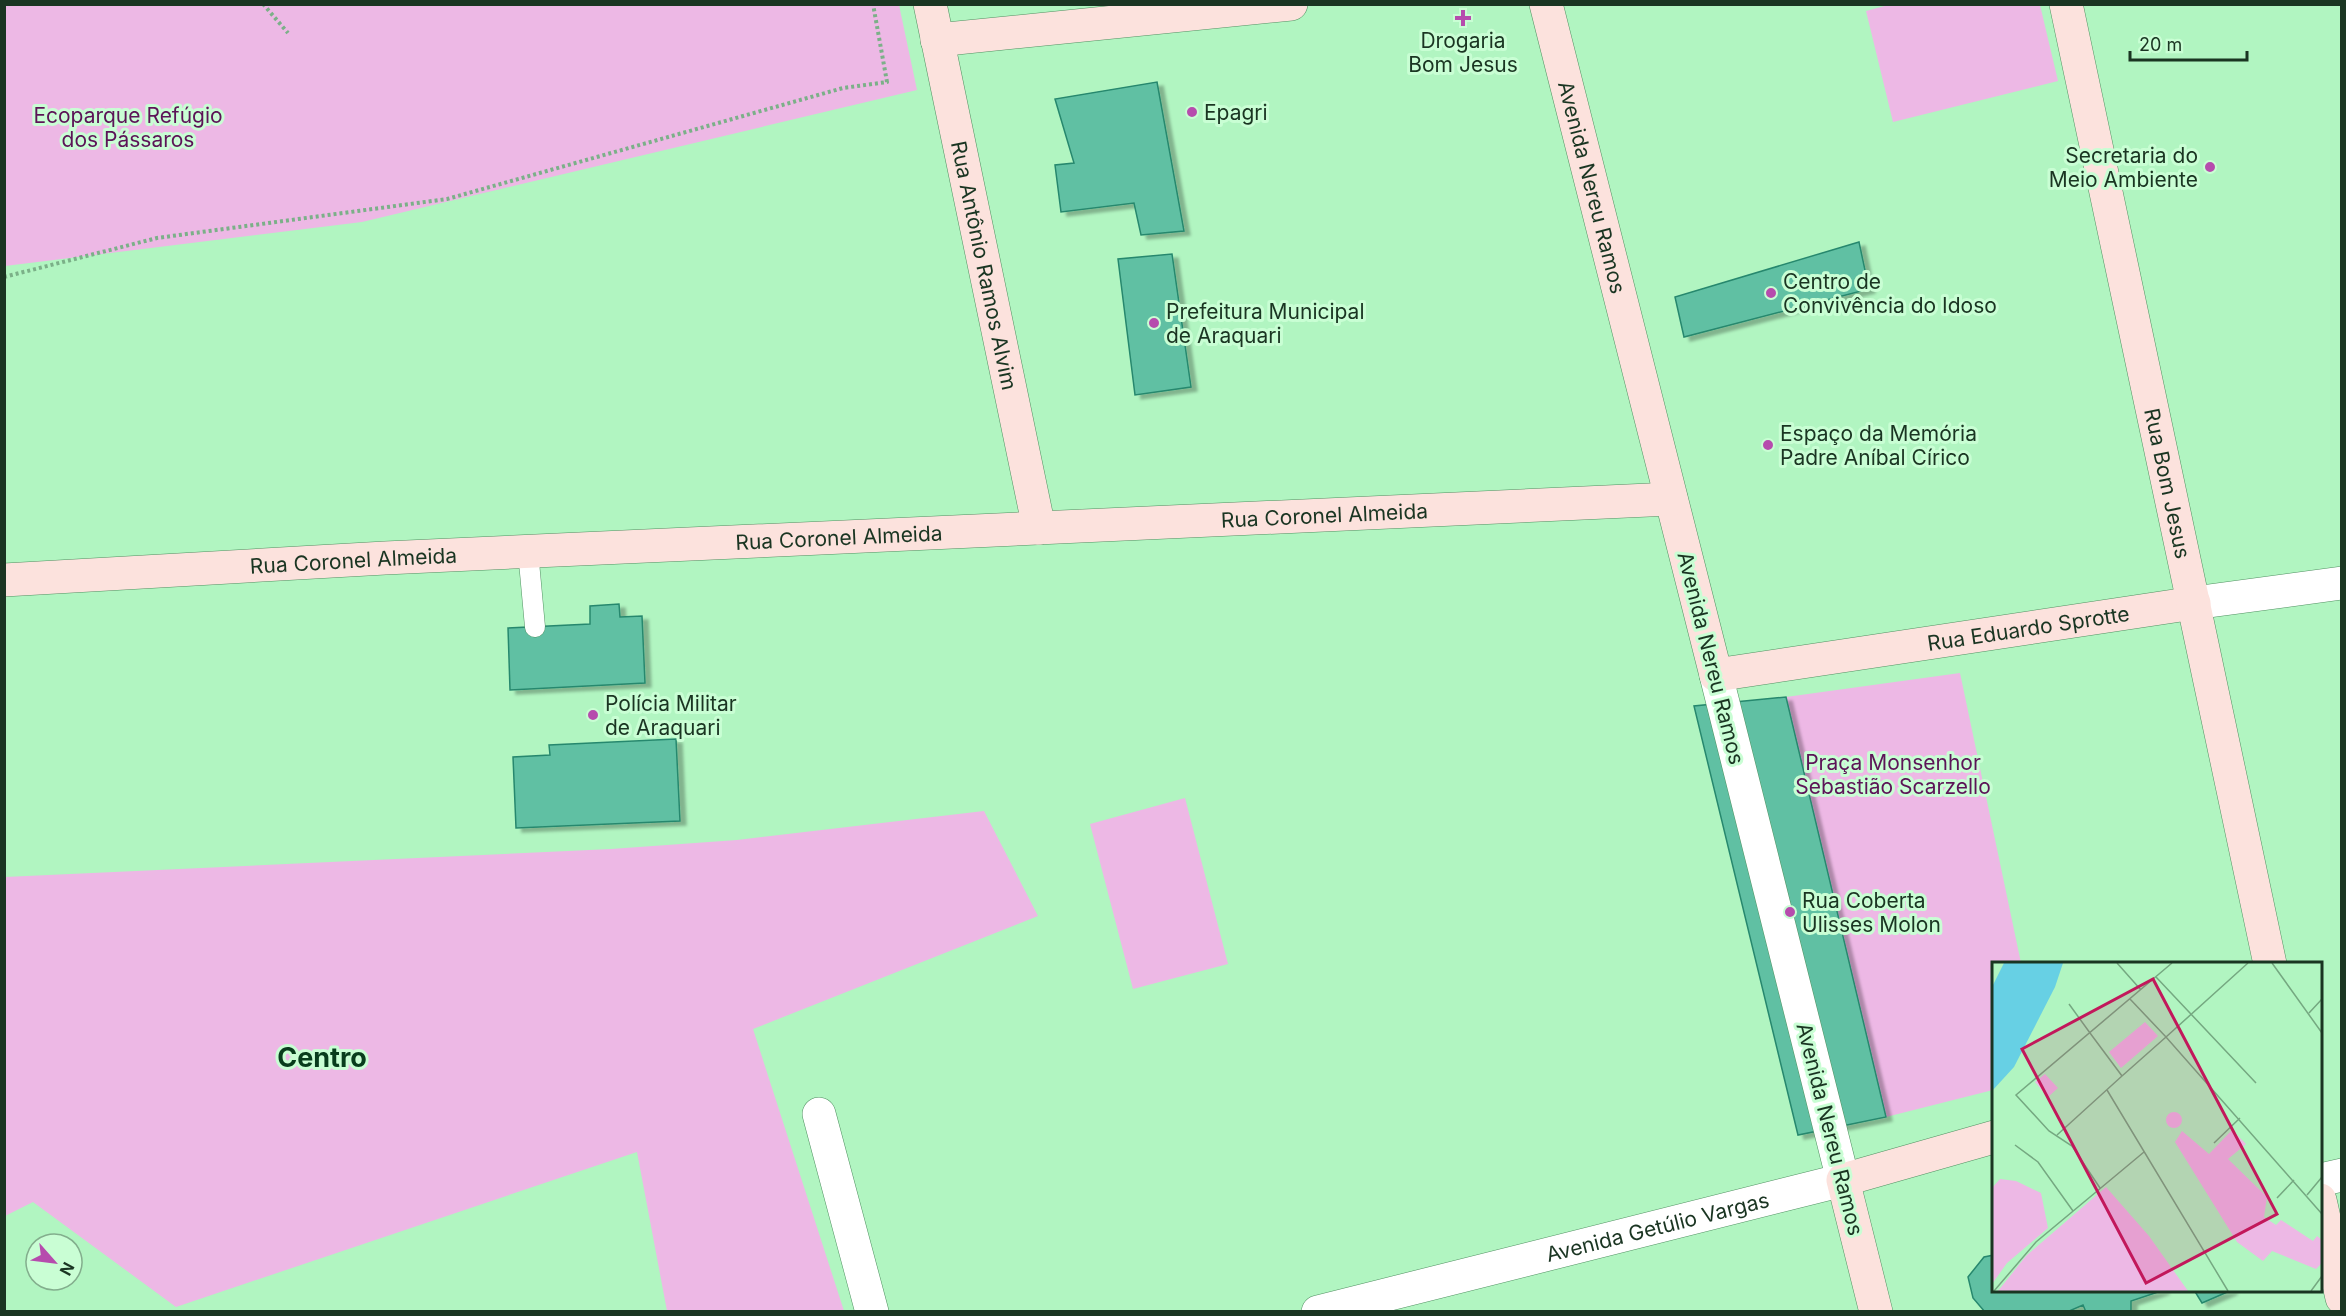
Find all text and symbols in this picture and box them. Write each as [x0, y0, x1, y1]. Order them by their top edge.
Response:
marker: Drogaria Bom Jesus [1456, 11, 1470, 25]
scale bar [2130, 24, 2247, 62]
place label: Drogaria Bom Jesus [1408, 28, 1518, 77]
text: 20 m [2139, 34, 2182, 55]
street label: Avenida Nereu Ramos [1553, 78, 1631, 296]
place label: Epagri [1204, 100, 1268, 125]
park label: Ecoparque Refúgio dos Pássaros [33, 103, 223, 152]
marker: Epagri [1185, 105, 1199, 119]
street label: Rua Antônio Ramos Alvim [946, 138, 1022, 392]
place label: Secretaria do Meio Ambiente [2049, 143, 2198, 192]
marker: Secretaria do Meio Ambiente [2203, 160, 2217, 174]
place label: Centro de Convivência do Idoso [1783, 269, 1997, 318]
marker: Centro de Convivência do Idoso [1764, 286, 1778, 300]
place label: Prefeitura Municipal de Araquari [1166, 299, 1365, 348]
marker: Prefeitura Municipal de Araquari [1147, 316, 1161, 330]
street label: Rua Bom Jesus [2140, 406, 2196, 561]
place label: Espaço da Memória Padre Aníbal Círico [1780, 421, 1977, 470]
marker: Espaço da Memória Padre Aníbal Círico [1761, 438, 1775, 452]
street label: Rua Coronel Almeida [1220, 498, 1429, 532]
street label: Rua Coronel Almeida [735, 520, 943, 554]
street label: Rua Coronel Almeida [249, 542, 458, 578]
street label: Avenida Nereu Ramos [1672, 549, 1750, 767]
street label: Rua Eduardo Sprotte [1926, 600, 2131, 656]
place label: Polícia Militar de Araquari [605, 691, 737, 740]
marker: Polícia Militar de Araquari [586, 708, 600, 722]
park label: Praça Monsenhor Sebastião Scarzello [1795, 750, 1991, 799]
place label: Rua Coberta Ulisses Molon [1802, 888, 1941, 937]
marker: Rua Coberta Ulisses Molon [1783, 905, 1797, 919]
inset map [1992, 962, 2322, 1292]
street label: Avenida Nereu Ramos [1791, 1020, 1869, 1238]
district label: Centro [277, 1041, 367, 1074]
street label: Avenida Getúlio Vargas [1543, 1187, 1772, 1267]
north arrow [24, 1232, 84, 1292]
text: N [56, 1259, 79, 1279]

